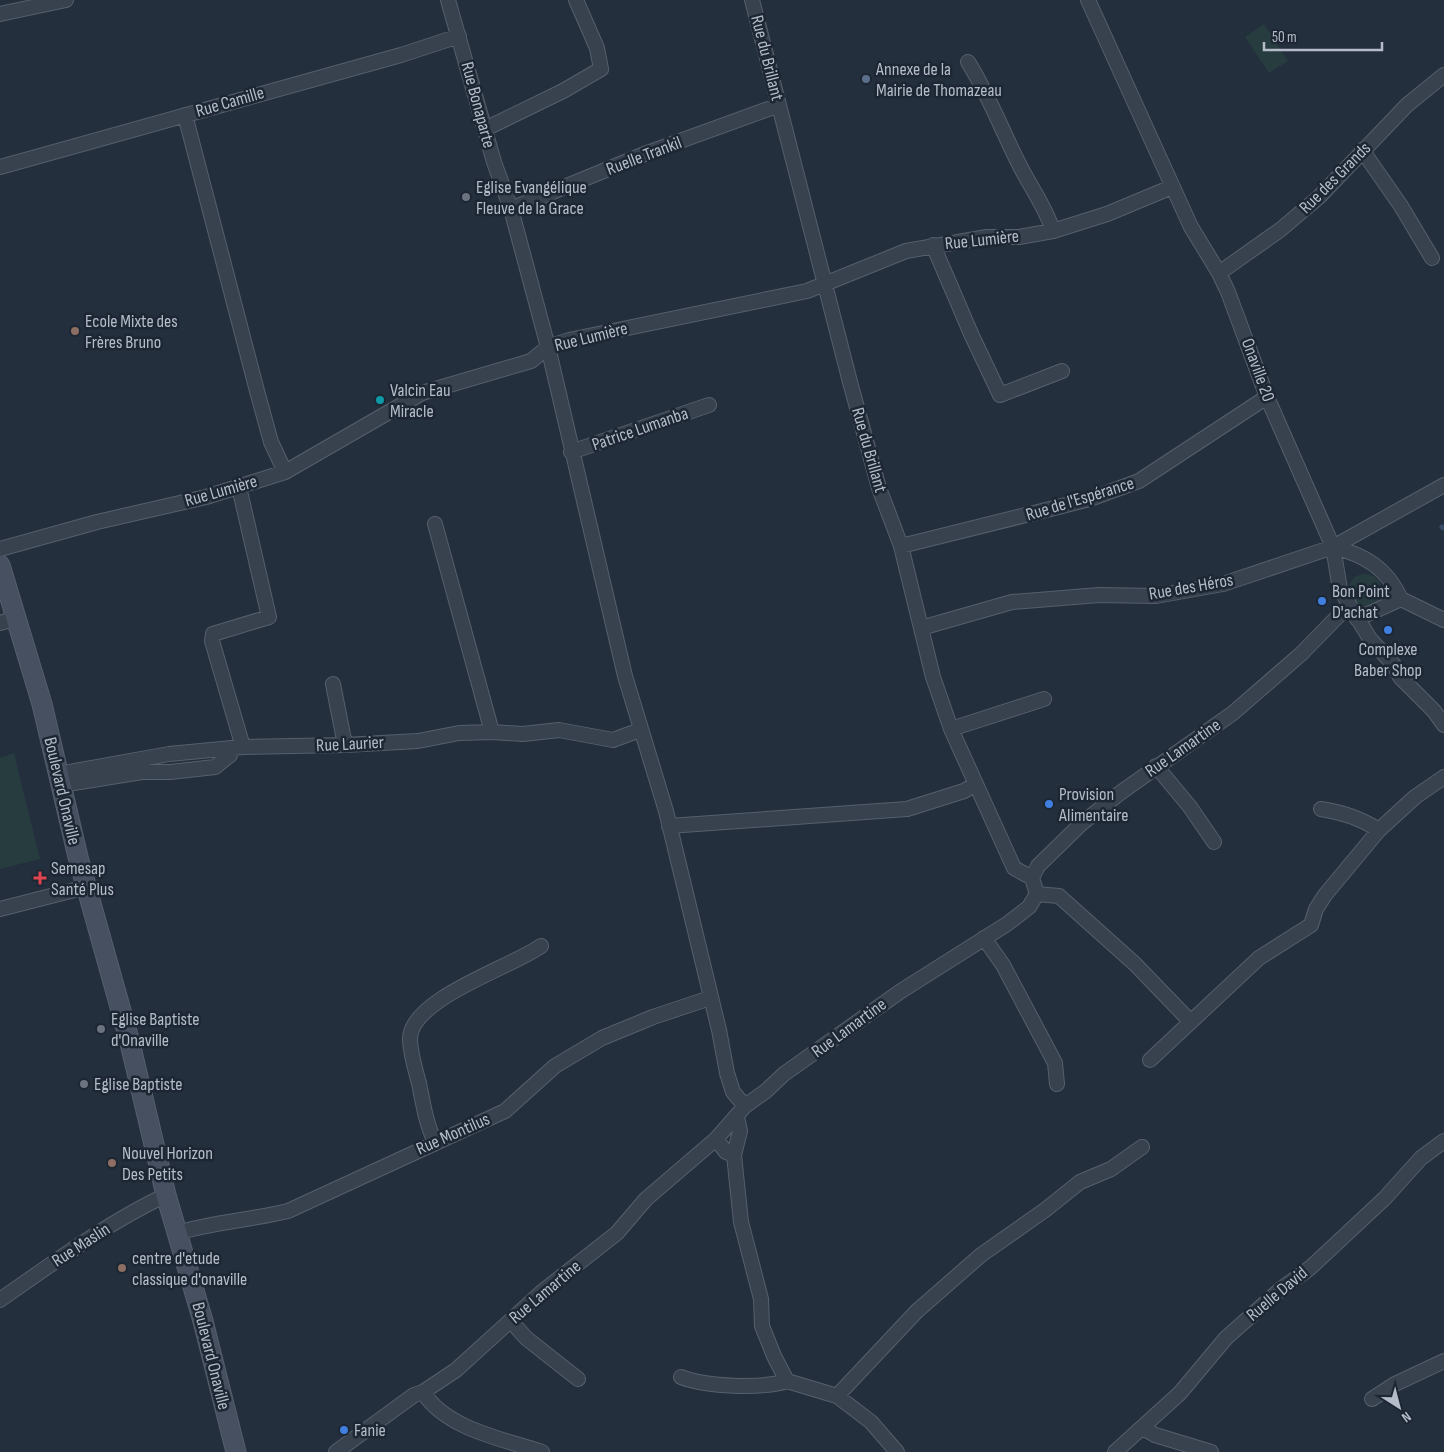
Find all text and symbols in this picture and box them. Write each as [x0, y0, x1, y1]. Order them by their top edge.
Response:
street label: Rue du Brillant [746, 13, 788, 103]
scale bar [1264, 20, 1382, 52]
text: 50 m [1272, 28, 1297, 47]
place label: Annexe de la Mairie de Thomazeau [875, 59, 1002, 101]
street label: Rue Bonaparte [456, 60, 500, 150]
marker: Annexe de la Mairie de Thomazeau [860, 73, 872, 85]
street label: Rue Camille [193, 82, 267, 122]
street label: Ruelle Trankil [603, 132, 685, 180]
street label: Rue des Grands [1295, 138, 1375, 218]
place label: Eglise Evangélique Fleuve de la Grace [476, 177, 587, 219]
marker: Eglise Evangélique Fleuve de la Grace [460, 191, 472, 203]
street label: Rue Lumière [944, 226, 1020, 254]
place label: Ecole Mixte des Frères Bruno [85, 311, 178, 353]
street label: Rue Lumière [552, 318, 630, 356]
marker: Ecole Mixte des Frères Bruno [69, 325, 81, 337]
street label: Onaville 20 [1237, 335, 1279, 405]
place label: Valcin Eau Miracle [390, 380, 451, 422]
marker: Valcin Eau Miracle [374, 394, 386, 406]
street label: Patrice Lumanba [589, 403, 691, 455]
street label: Rue du Brillant [847, 405, 891, 495]
street label: Rue Lumière [182, 471, 260, 511]
street label: Rue de l'Espérance [1023, 473, 1137, 525]
street label: Rue des Héros [1147, 569, 1235, 605]
place label: Bon Point D'achat [1332, 581, 1390, 623]
marker: Bon Point D'achat [1316, 595, 1328, 607]
marker: Complexe Baber Shop [1382, 624, 1394, 636]
place label: Complexe Baber Shop [1354, 639, 1422, 681]
street label: Rue Lamartine [1141, 714, 1225, 782]
street label: Rue Laurier [316, 732, 384, 756]
street label: Boulevard Onaville [39, 735, 85, 847]
place label: Provision Alimentaire [1058, 784, 1128, 826]
marker: Provision Alimentaire [1043, 798, 1055, 810]
place label: Semesap Santé Plus [51, 858, 114, 900]
marker: Semesap Santé Plus [33, 871, 47, 885]
street label: Rue Lamartine [808, 994, 890, 1062]
place label: Eglise Baptiste d'Onaville [111, 1009, 200, 1051]
marker: Eglise Baptiste d'Onaville [95, 1023, 107, 1035]
place label: Eglise Baptiste [94, 1074, 183, 1095]
marker: Eglise Baptiste [78, 1078, 90, 1090]
street label: Rue Montilus [413, 1109, 493, 1159]
place label: Nouvel Horizon Des Petits [122, 1143, 213, 1185]
marker: Nouvel Horizon Des Petits [106, 1157, 118, 1169]
street label: Rue Maslin [48, 1219, 114, 1271]
place label: centre d'etude classique d'onaville [132, 1248, 247, 1290]
street label: Rue Lamartine [505, 1256, 585, 1328]
marker: centre d'etude classique d'onaville [116, 1262, 128, 1274]
street label: Ruelle David [1242, 1262, 1312, 1326]
street label: Boulevard Onaville [188, 1300, 234, 1412]
north arrow [1374, 1382, 1424, 1432]
text: N [1398, 1408, 1414, 1426]
place label: Fanie [354, 1420, 386, 1441]
marker: Fanie [338, 1424, 350, 1436]

